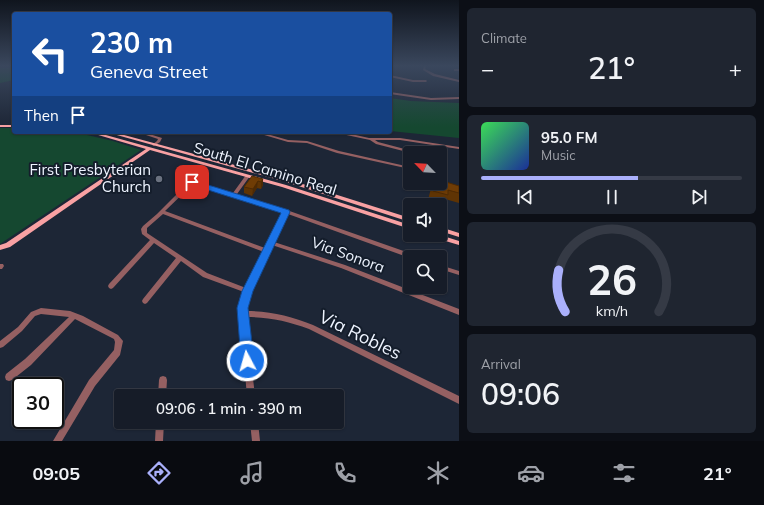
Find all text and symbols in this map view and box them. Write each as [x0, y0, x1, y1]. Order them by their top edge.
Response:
text: 230 m [90, 25, 173, 60]
icon: left [24, 28, 76, 80]
text: Climate [481, 30, 527, 46]
text: 21° [588, 49, 635, 87]
text: − [481, 55, 494, 83]
text: + [729, 55, 742, 83]
text: Geneva Street [90, 60, 208, 83]
icon: arrive [67, 104, 89, 126]
text: Then [24, 106, 59, 125]
text: 95.0 FM [541, 128, 597, 147]
street label: South El Camino Real [191, 138, 339, 199]
north arrow [403, 146, 447, 190]
map controls [403, 146, 447, 294]
text: Music [541, 147, 576, 163]
place label: First Presbyterian Church [29, 160, 151, 196]
pin [175, 165, 209, 199]
icon: arrive [181, 171, 203, 193]
marker: First Presbyterian Church [154, 174, 164, 184]
icon: previous [514, 186, 536, 208]
icon: pause [601, 186, 623, 208]
icon: next [688, 186, 710, 208]
button: sound [403, 198, 447, 242]
street label: Via Sonora [309, 233, 387, 277]
button: search [403, 250, 447, 294]
text: 26 [587, 253, 636, 305]
text: km/h [595, 302, 628, 320]
street label: Via Robles [315, 305, 405, 364]
position arrow [226, 340, 268, 382]
text: Arrival [481, 356, 521, 372]
text: 09:06 [481, 375, 560, 413]
speed limit sign: 30 [12, 377, 64, 429]
text: 09:06 · 1 min · 390 m [156, 399, 302, 418]
icon: directions [145, 459, 173, 487]
icon: music [238, 459, 266, 487]
icon: phone [331, 459, 359, 487]
icon: climate [424, 459, 452, 487]
icon: car [517, 459, 545, 487]
icon: filters [610, 459, 638, 487]
text: 09:05 [32, 462, 80, 485]
text: 21° [703, 462, 731, 485]

